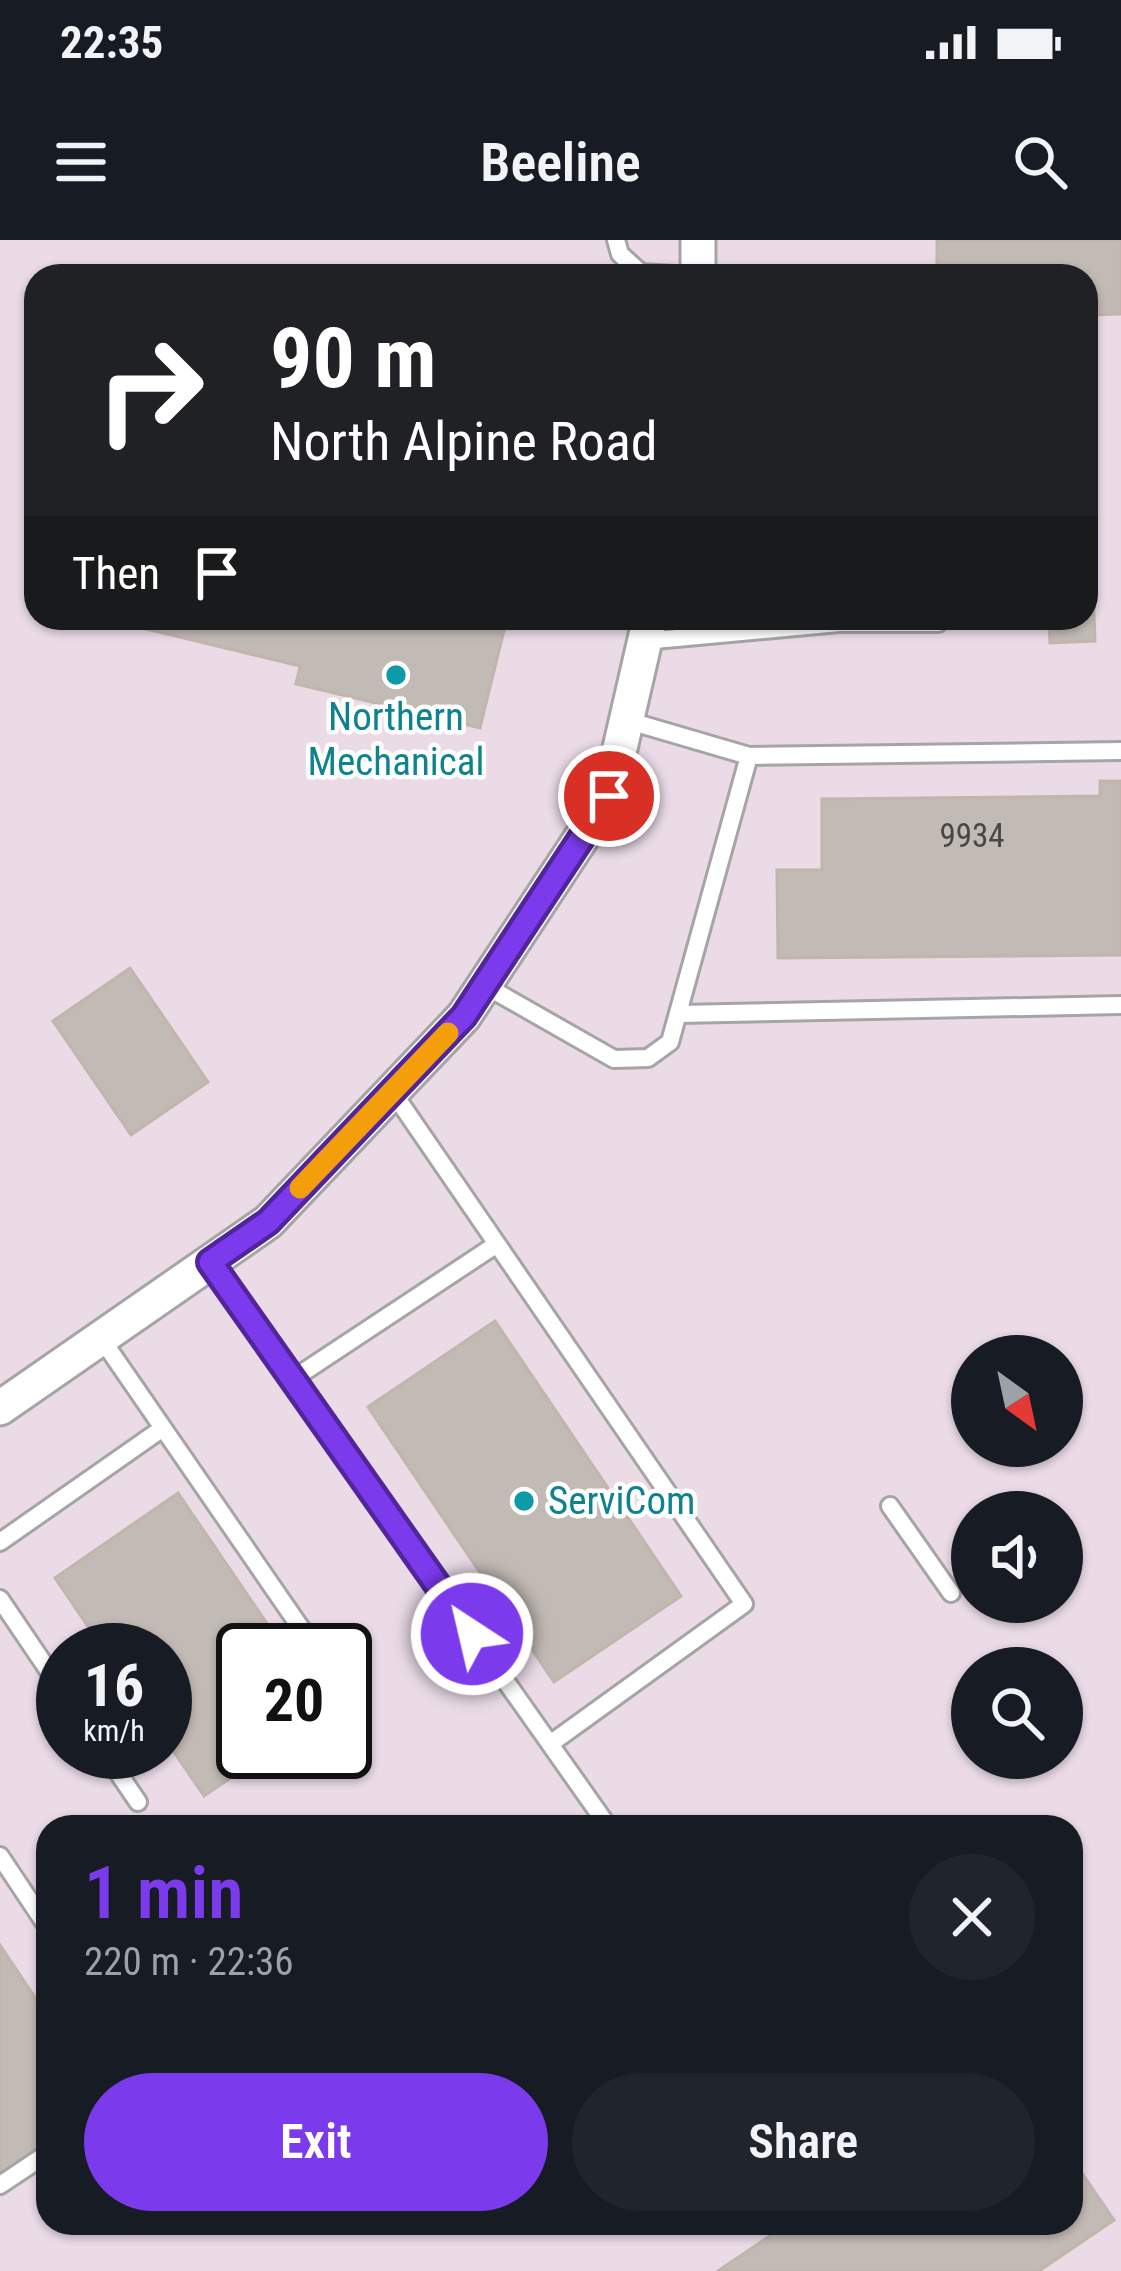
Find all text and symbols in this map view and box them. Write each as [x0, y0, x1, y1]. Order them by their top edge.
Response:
text: 22:35 [60, 16, 163, 69]
icon: menu [48, 129, 114, 195]
icon: search [1007, 129, 1073, 195]
text: Beeline [480, 131, 641, 194]
text: 90 m [270, 309, 437, 408]
icon: right [72, 312, 228, 468]
text: North Alpine Road [270, 410, 658, 473]
icon: arrive [184, 540, 250, 606]
text: Then [72, 547, 160, 600]
marker: Northern Mechanical [383, 662, 409, 688]
place label: Northern Mechanical [308, 694, 484, 785]
pin [558, 745, 660, 847]
icon: arrive [576, 763, 642, 829]
house number: 9934 [939, 816, 1005, 855]
north arrow [951, 1335, 1083, 1467]
map controls [951, 1335, 1083, 1779]
place label: ServiCom [548, 1478, 695, 1524]
marker: ServiCom [511, 1488, 537, 1514]
button: sound [951, 1491, 1083, 1623]
position arrow [409, 1571, 535, 1697]
speed limit sign: 20 [216, 1623, 372, 1779]
button: search [951, 1647, 1083, 1779]
text: 16 [84, 1650, 144, 1721]
text: km/h [83, 1713, 145, 1748]
text: 1 min [84, 1851, 243, 1936]
button: close [909, 1854, 1035, 1980]
text: 220 m · 22:36 [84, 1939, 294, 1985]
button: Exit [84, 2073, 548, 2211]
button: Share [572, 2073, 1035, 2211]

